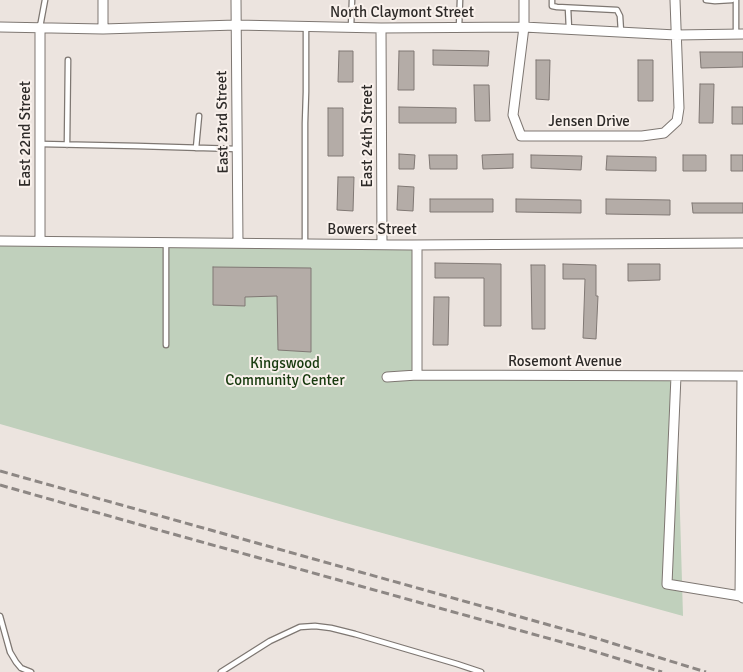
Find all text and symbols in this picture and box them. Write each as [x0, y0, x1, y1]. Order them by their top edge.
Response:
street label: North Claymont Street [330, 4, 474, 22]
street label: East 23rd Street [213, 70, 233, 174]
street label: East 22nd Street [17, 81, 35, 187]
street label: East 24th Street [359, 84, 377, 188]
street label: Jensen Drive [548, 113, 630, 131]
street label: Bowers Street [327, 221, 417, 239]
street label: Rosemont Avenue [508, 353, 622, 371]
park label: Kingswood Community Center [225, 355, 345, 390]

